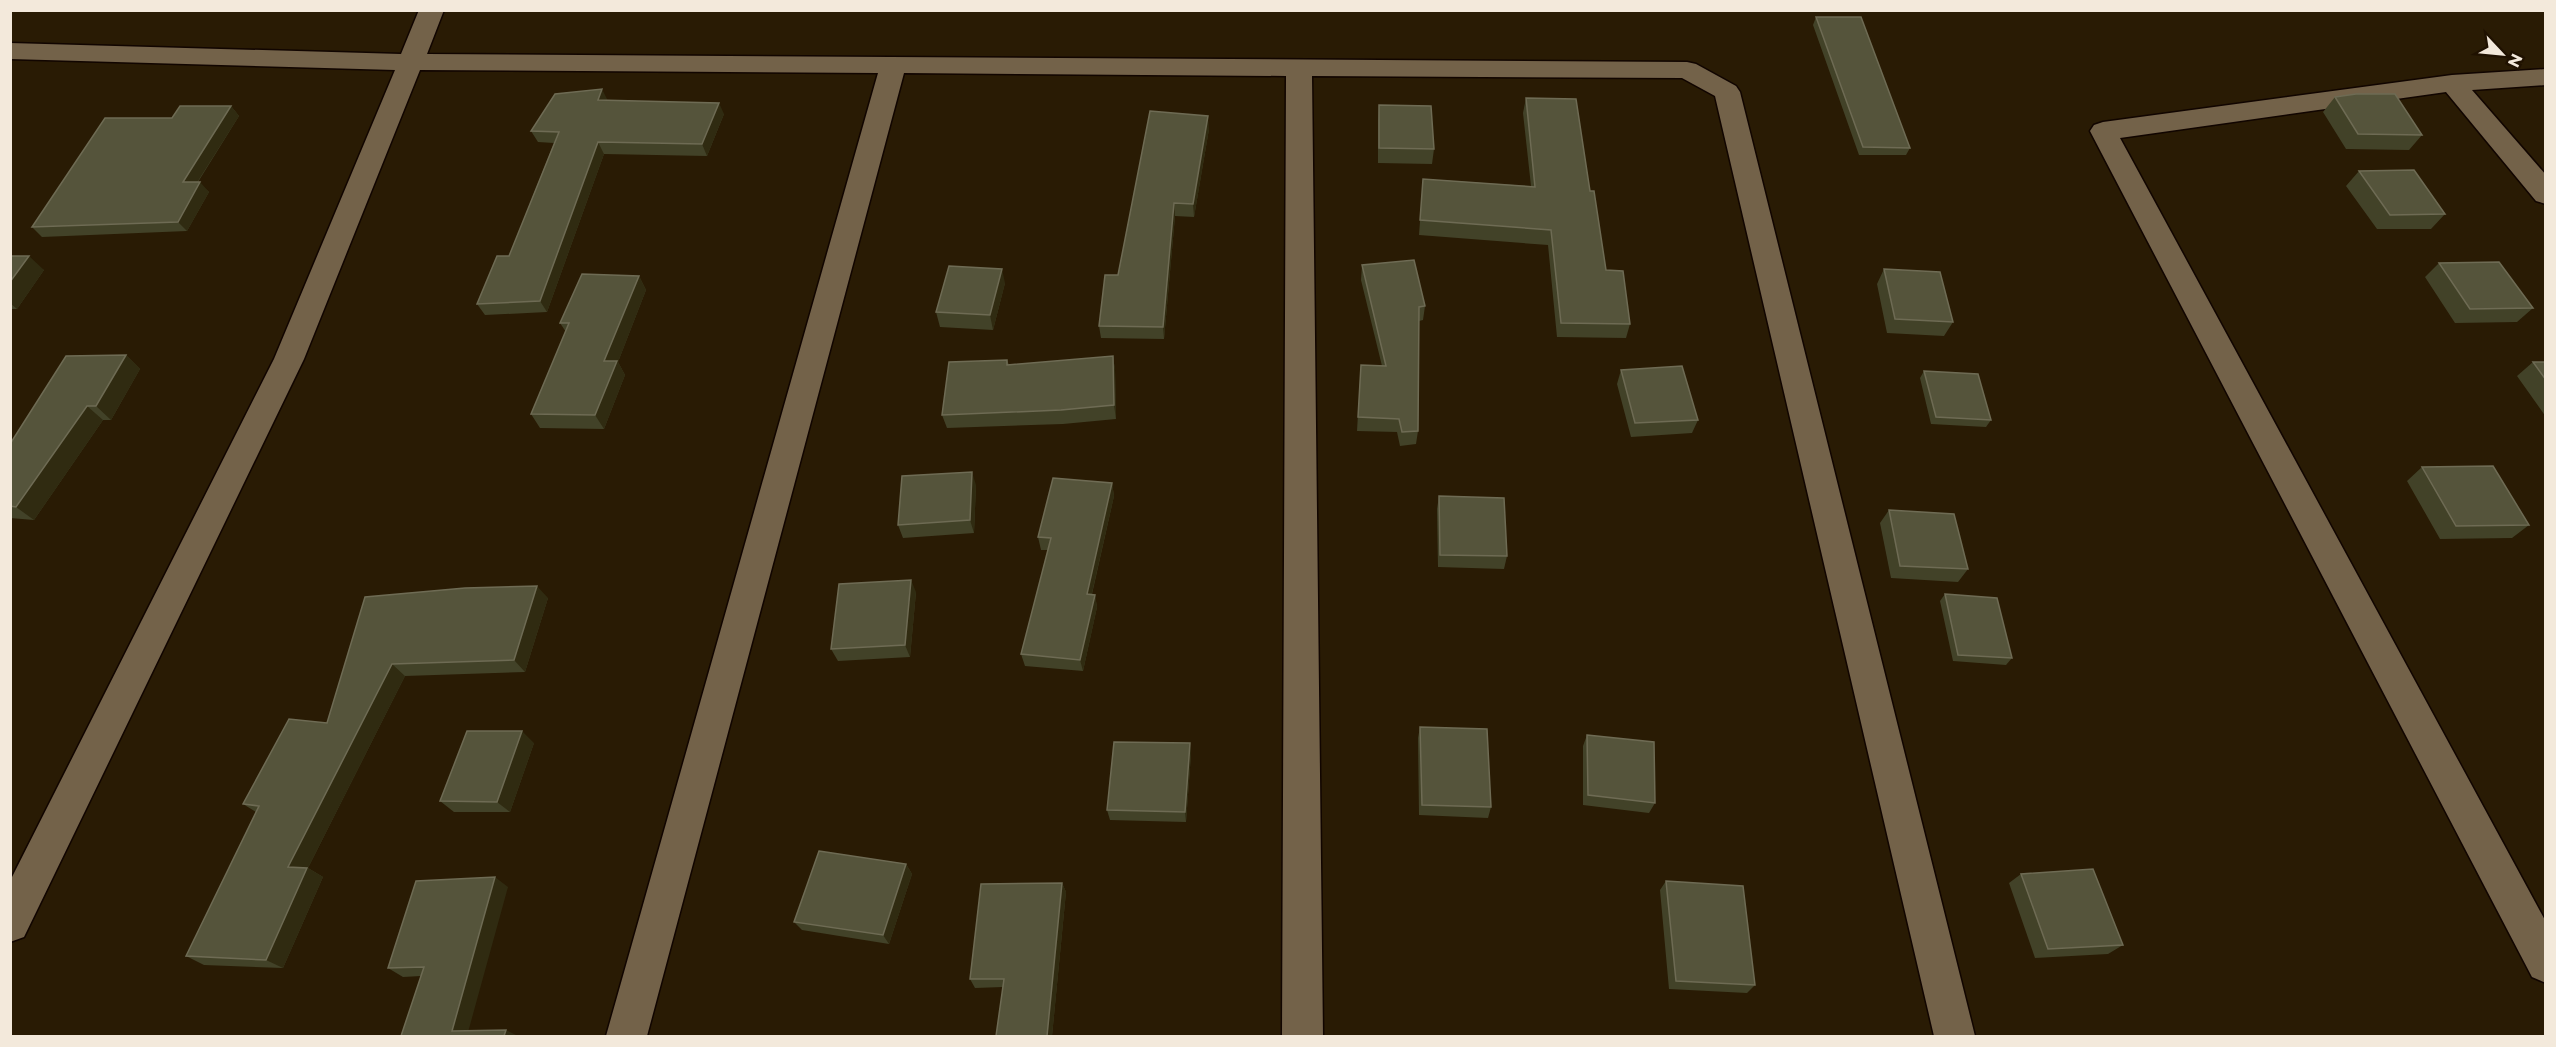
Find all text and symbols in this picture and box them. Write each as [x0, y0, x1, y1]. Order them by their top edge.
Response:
north arrow [2472, 24, 2532, 84]
text: N [2504, 50, 2526, 70]

